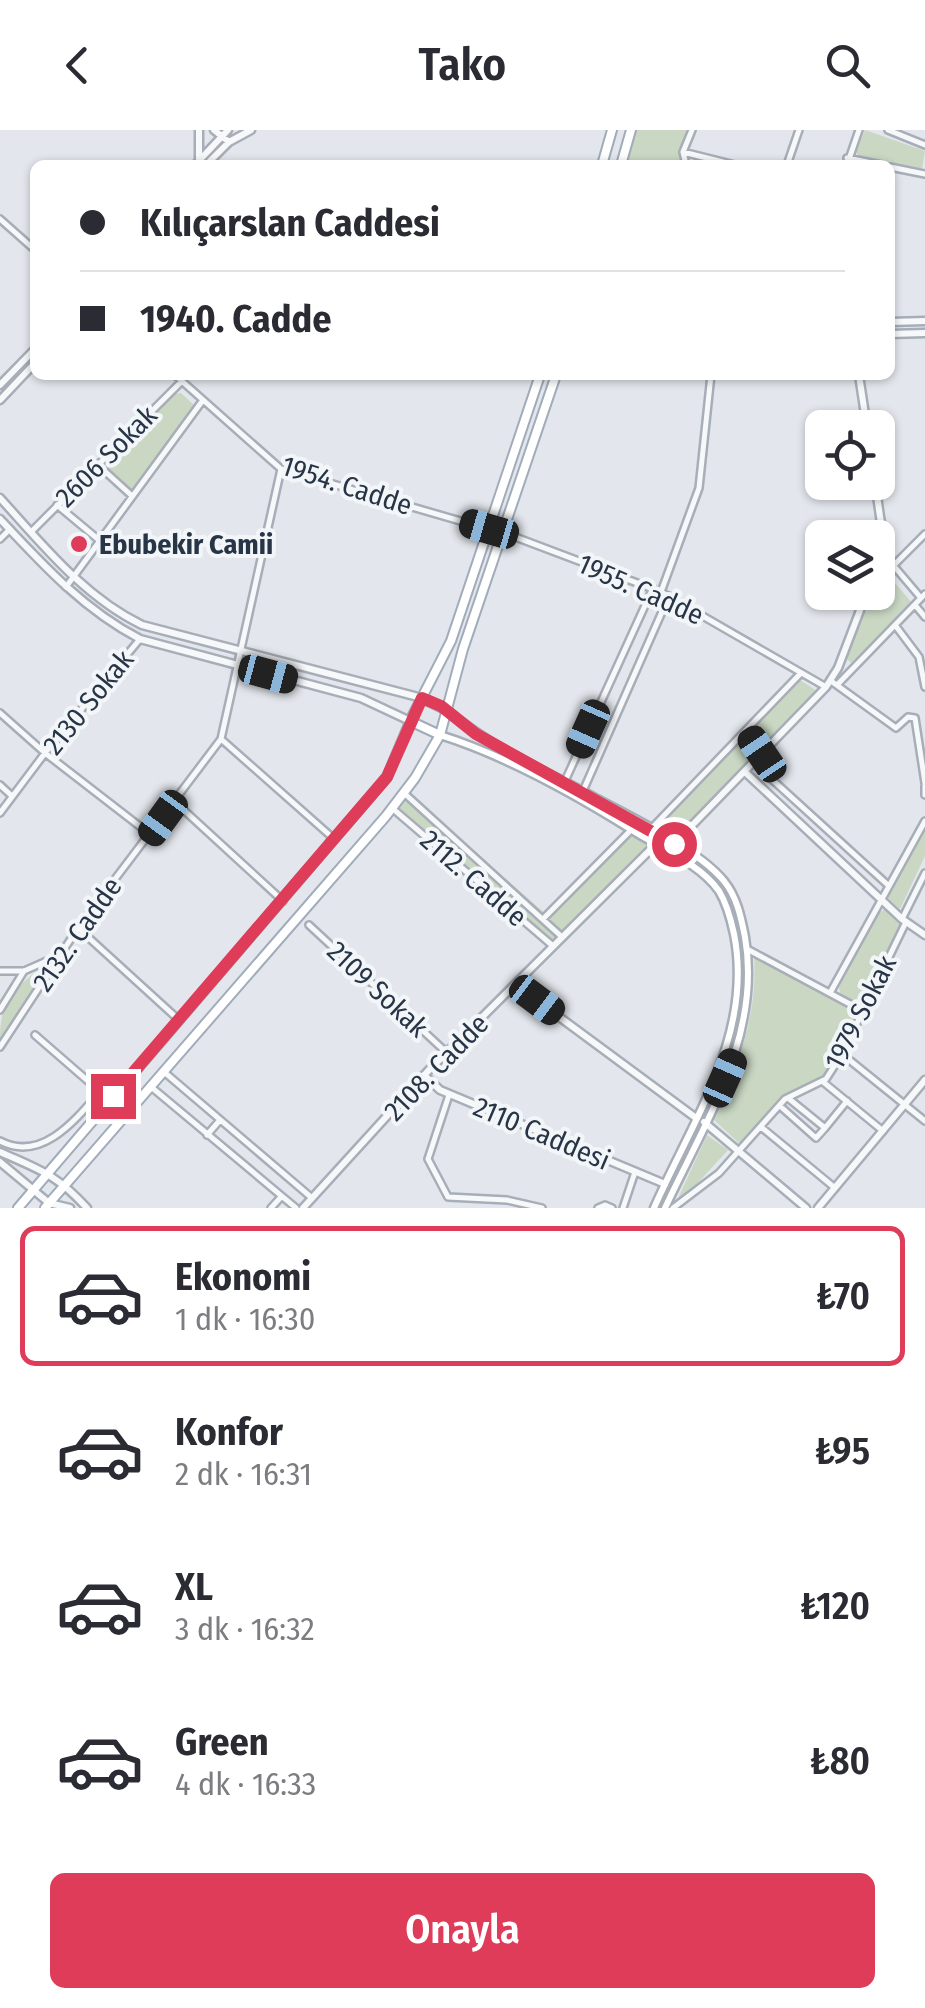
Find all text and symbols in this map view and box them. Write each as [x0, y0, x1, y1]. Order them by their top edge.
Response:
icon: back [50, 38, 105, 93]
text: Tako [419, 38, 506, 92]
icon: search [820, 38, 875, 93]
text: Kılıçarslan Caddesi [140, 200, 440, 246]
text: 1940. Cadde [140, 296, 331, 342]
street label: 2606 Sokak [49, 398, 164, 514]
map controls [805, 410, 895, 610]
button: locate [805, 410, 895, 500]
street label: 1954. Cadde [278, 449, 416, 522]
car [456, 506, 522, 552]
button: layers [805, 520, 895, 610]
place label: Ebubekir Camii [99, 528, 273, 561]
marker: Ebubekir Camii [68, 533, 90, 555]
street label: 1955. Cadde [573, 547, 709, 632]
street label: 2130 Sokak [36, 643, 141, 761]
car [235, 652, 301, 696]
car [562, 695, 614, 763]
car [733, 721, 791, 787]
car [133, 785, 193, 851]
route start [652, 822, 697, 867]
street label: 2112. Cadde [414, 823, 533, 933]
street label: 2132. Cadde [26, 871, 129, 998]
street label: 2109 Sokak [321, 935, 435, 1045]
street label: 1979 Sokak [818, 949, 904, 1075]
car [504, 970, 570, 1030]
street label: 2108. Cadde [378, 1007, 495, 1127]
car [699, 1044, 751, 1112]
route end [91, 1074, 136, 1119]
street label: 2110 Caddesi [469, 1090, 615, 1177]
icon: car [55, 1251, 145, 1341]
text: Ekonomi [175, 1254, 311, 1300]
text: ₺70 [816, 1273, 870, 1319]
text: 1 dk · 16:30 [175, 1300, 315, 1338]
icon: car [55, 1406, 145, 1496]
text: Konfor [175, 1409, 283, 1455]
text: ₺95 [815, 1428, 870, 1474]
text: 2 dk · 16:31 [175, 1455, 312, 1493]
icon: car [55, 1561, 145, 1651]
text: XL [175, 1564, 213, 1610]
text: ₺120 [800, 1583, 870, 1629]
text: 3 dk · 16:32 [175, 1610, 315, 1648]
icon: car [55, 1716, 145, 1806]
text: Green [175, 1719, 269, 1765]
text: ₺80 [810, 1738, 870, 1784]
text: 4 dk · 16:33 [175, 1765, 316, 1803]
button: Onayla [50, 1873, 875, 1988]

